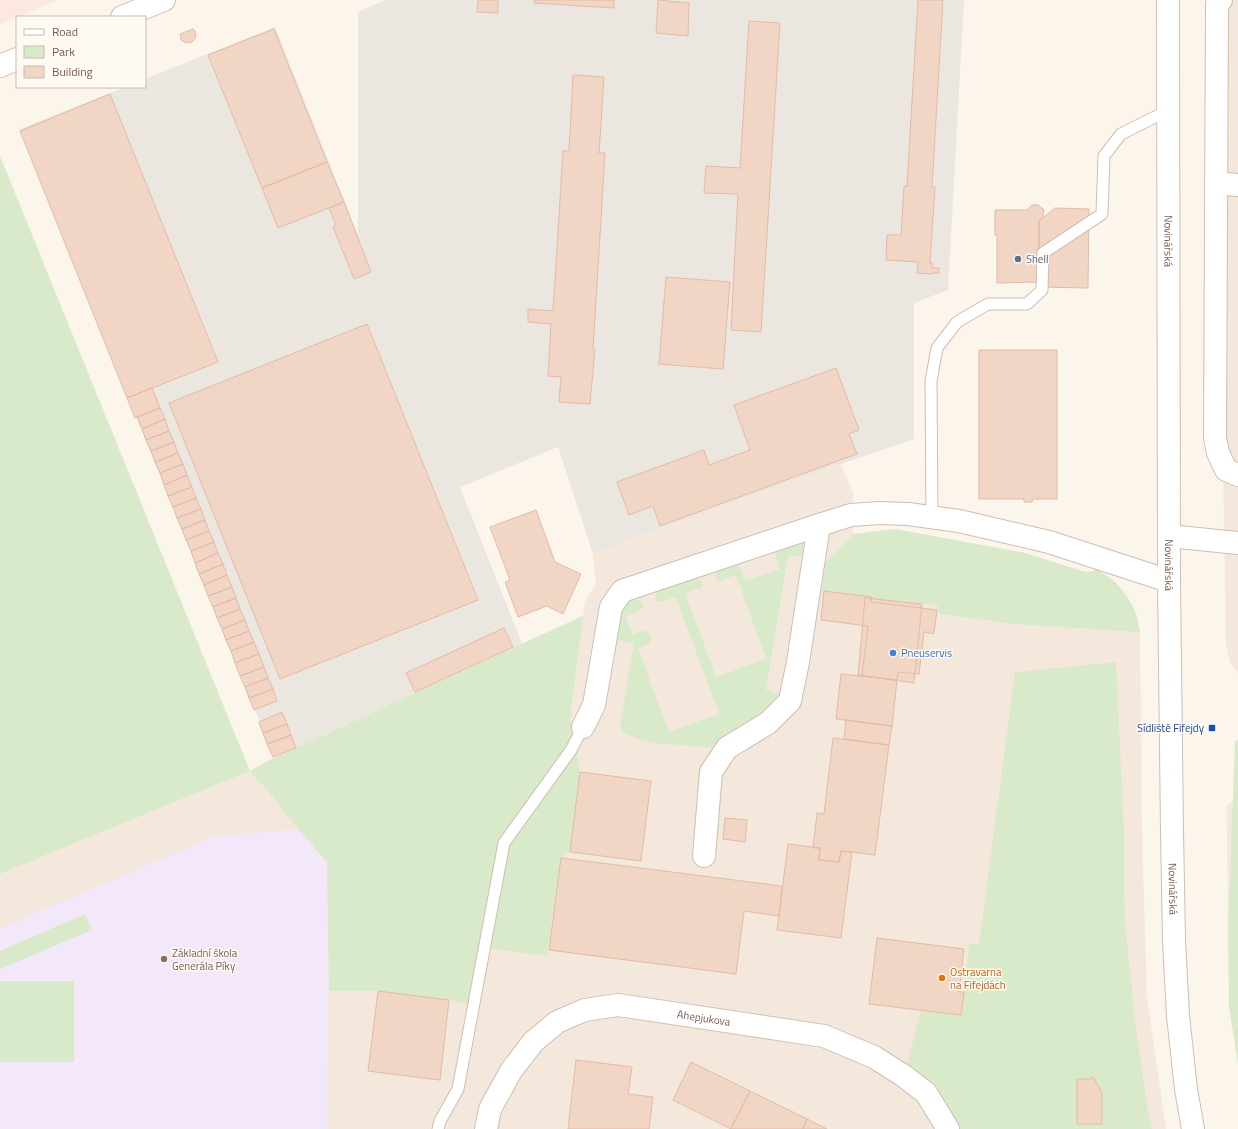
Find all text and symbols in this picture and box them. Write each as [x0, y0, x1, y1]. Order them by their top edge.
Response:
legend [16, 16, 146, 88]
text: Road [52, 22, 78, 41]
text: Park [52, 42, 75, 61]
text: Building [52, 62, 93, 81]
street label: Novinářská [1160, 215, 1176, 267]
place label: Shell [1026, 251, 1049, 267]
marker: Shell [1013, 254, 1023, 264]
street label: Novinářská [1161, 539, 1177, 592]
place label: Pneuservis [901, 645, 952, 661]
marker: Pneuservis [888, 648, 898, 658]
place label: Sídliště Fifejdy [1137, 720, 1205, 736]
marker: Sídliště Fifejdy [1207, 723, 1217, 733]
street label: Novinářská [1165, 863, 1182, 916]
place label: Základní škola Generála Píky [172, 945, 238, 974]
marker: Základní škola Generála Píky [159, 954, 169, 964]
place label: Ostravarna na Fifejdách [950, 964, 1006, 993]
marker: Ostravarna na Fifejdách [937, 973, 947, 983]
street label: Ahepjukova [676, 1006, 732, 1030]

